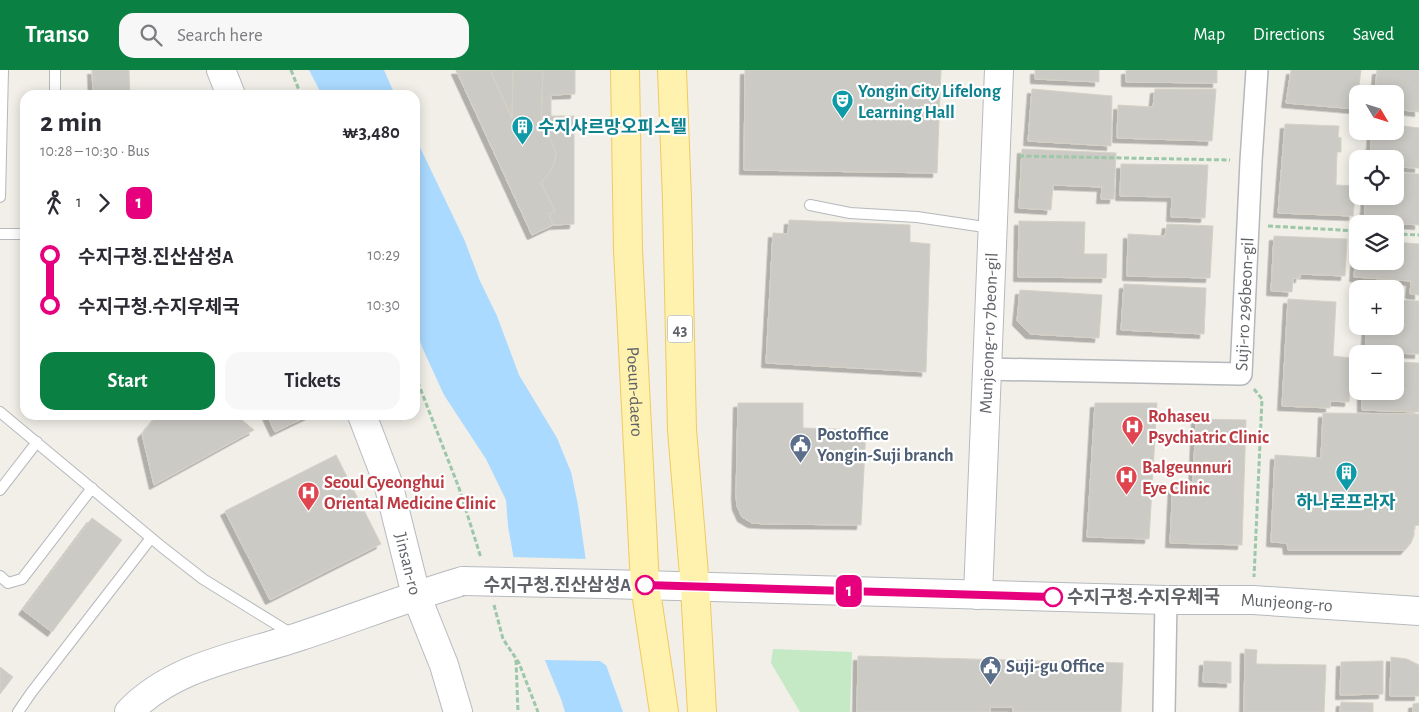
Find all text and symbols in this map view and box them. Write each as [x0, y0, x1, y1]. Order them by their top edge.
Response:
search box [119, 13, 469, 58]
icon: search [137, 21, 165, 49]
text: Transo [25, 23, 89, 47]
text: Search here [177, 26, 263, 45]
text: Map [1194, 26, 1225, 44]
text: Directions [1253, 26, 1325, 44]
text: Saved [1353, 26, 1394, 44]
place label: Yongin City Lifelong Learning Hall [858, 83, 1002, 122]
north arrow [1349, 85, 1404, 140]
map controls [1349, 85, 1404, 400]
theatre icon: Yongin City Lifelong Learning Hall [830, 89, 854, 120]
text: 2 min [40, 109, 102, 137]
building icon: 수지샤르망오피스텔 [510, 115, 534, 146]
place label: 수지샤르망오피스텔 [538, 118, 687, 137]
text: ₩3,480 [342, 123, 400, 142]
text: 10:28 – 10:30 · Bus [40, 143, 150, 159]
button: locate [1349, 150, 1404, 205]
icon: walk [40, 189, 68, 217]
icon: forward [90, 189, 118, 217]
text: 1 [76, 194, 82, 210]
text: 1 [136, 194, 142, 212]
button: layers [1349, 215, 1404, 270]
street label: Suji-ro 296beon-gil [1233, 237, 1257, 371]
text: 10:29 [368, 247, 400, 263]
text: 수지구청.진산삼성A [78, 248, 234, 267]
street label: Munjeong-ro 7beon-gil [977, 252, 1002, 414]
button: + [1349, 280, 1404, 335]
text: 10:30 [367, 297, 400, 313]
text: 수지구청.수지우체국 [78, 298, 240, 317]
road number: 43 [668, 315, 692, 342]
button: − [1349, 345, 1404, 400]
street label: Poeun-daero [623, 346, 645, 437]
button: Start [40, 352, 215, 410]
button: Tickets [225, 352, 400, 410]
place label: Rohaseu Psychiatric Clinic [1148, 408, 1269, 447]
hospital icon: Rohaseu Psychiatric Clinic [1120, 414, 1144, 445]
place label: Postoffice Yongin-Suji branch [817, 426, 954, 465]
public building icon: Postoffice Yongin-Suji branch [789, 432, 813, 463]
place label: Balgeunnuri Eye Clinic [1142, 459, 1232, 498]
building icon: 하나로프라자 [1334, 460, 1358, 491]
hospital icon: Balgeunnuri Eye Clinic [1114, 465, 1138, 496]
place label: Seoul Gyeonghui Oriental Medicine Clinic [324, 474, 496, 513]
hospital icon: Seoul Gyeonghui Oriental Medicine Clinic [296, 480, 320, 511]
place label: 하나로프라자 [1296, 493, 1396, 512]
street label: Jinsan-ro [391, 531, 424, 597]
marker: 수지구청.진산삼성A [635, 575, 655, 595]
line badge: 1 [833, 575, 865, 607]
place label: 수지구청.진산삼성A [484, 576, 631, 595]
text: 1 [846, 582, 852, 600]
marker: 수지구청.수지우체국 [1043, 587, 1063, 607]
place label: 수지구청.수지우체국 [1067, 588, 1220, 607]
street label: Munjeong-ro [1241, 592, 1333, 615]
public building icon: Suji-gu Office [978, 654, 1002, 685]
place label: Suji-gu Office [1006, 658, 1104, 676]

